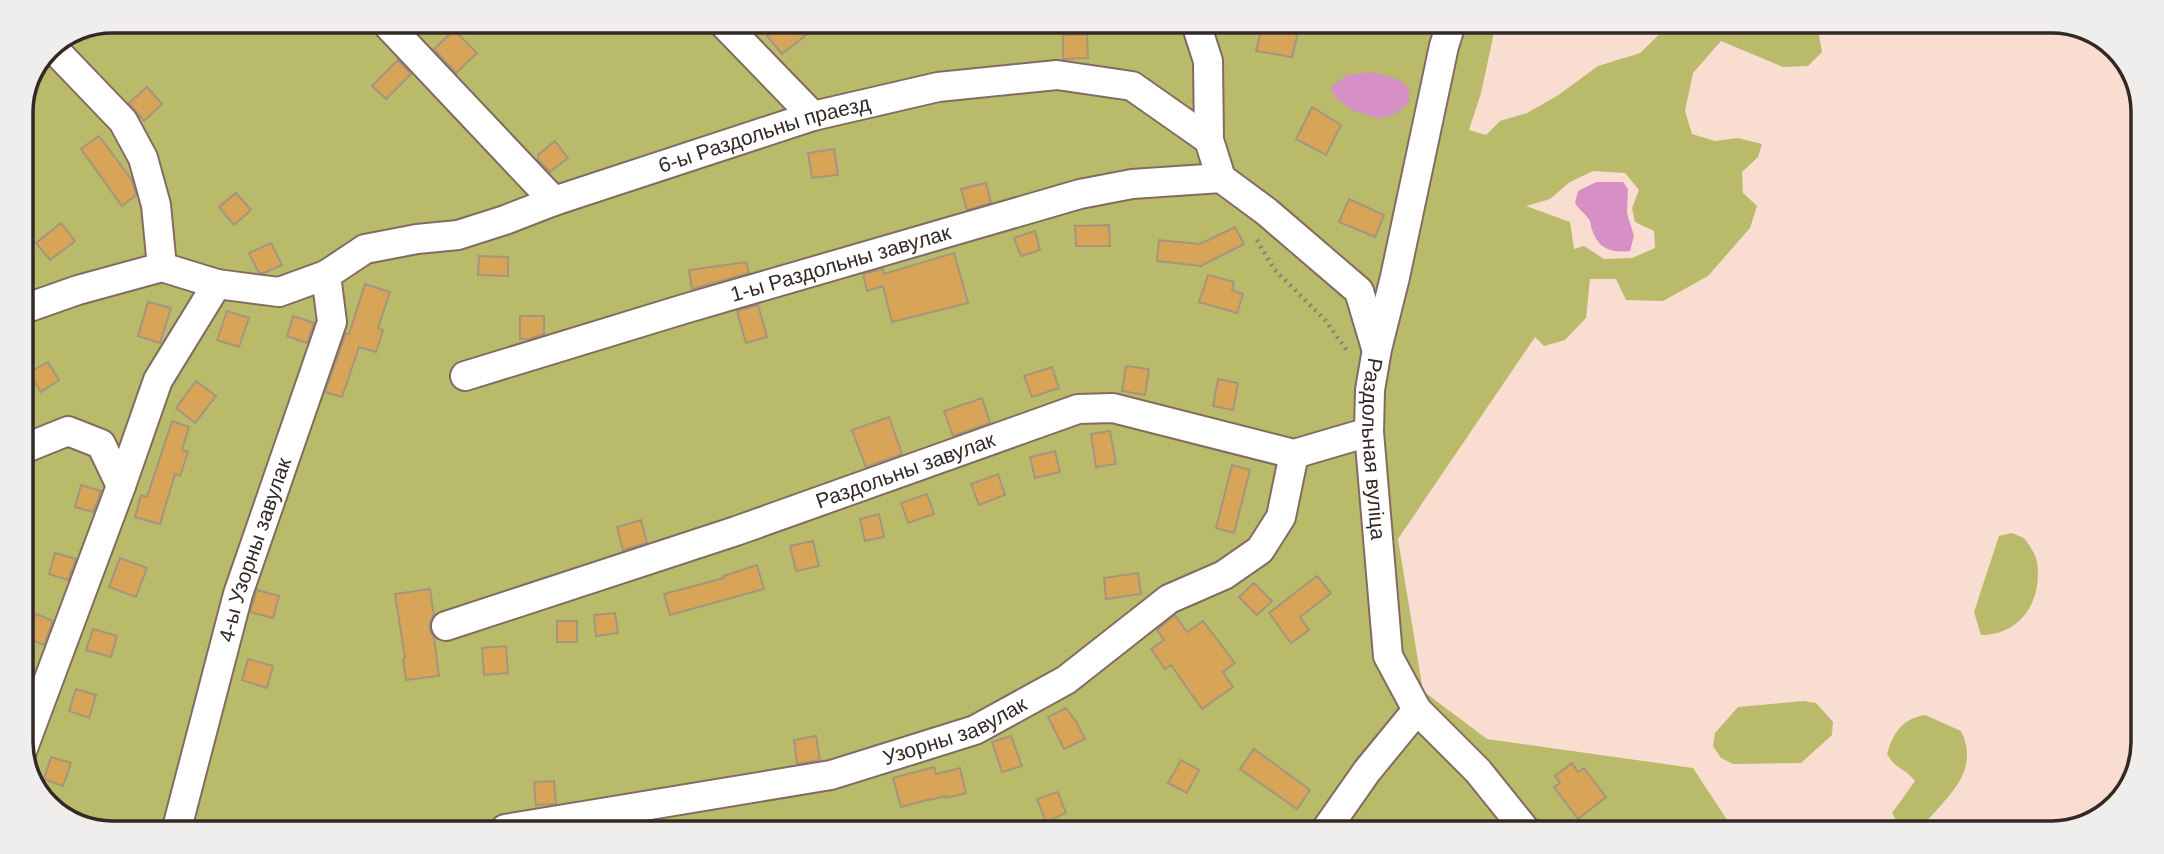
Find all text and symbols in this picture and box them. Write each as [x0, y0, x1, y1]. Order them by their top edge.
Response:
street label: 6-ы Раздольны праезд [655, 91, 872, 177]
street label: 1-ы Раздольны завулак [728, 220, 954, 306]
street label: Раздольная вуліца [1358, 356, 1390, 541]
street label: Раздольны завулак [813, 427, 999, 513]
street label: 4-ы Узорны завулак [214, 454, 295, 644]
street label: Узорны завулак [880, 692, 1031, 769]

